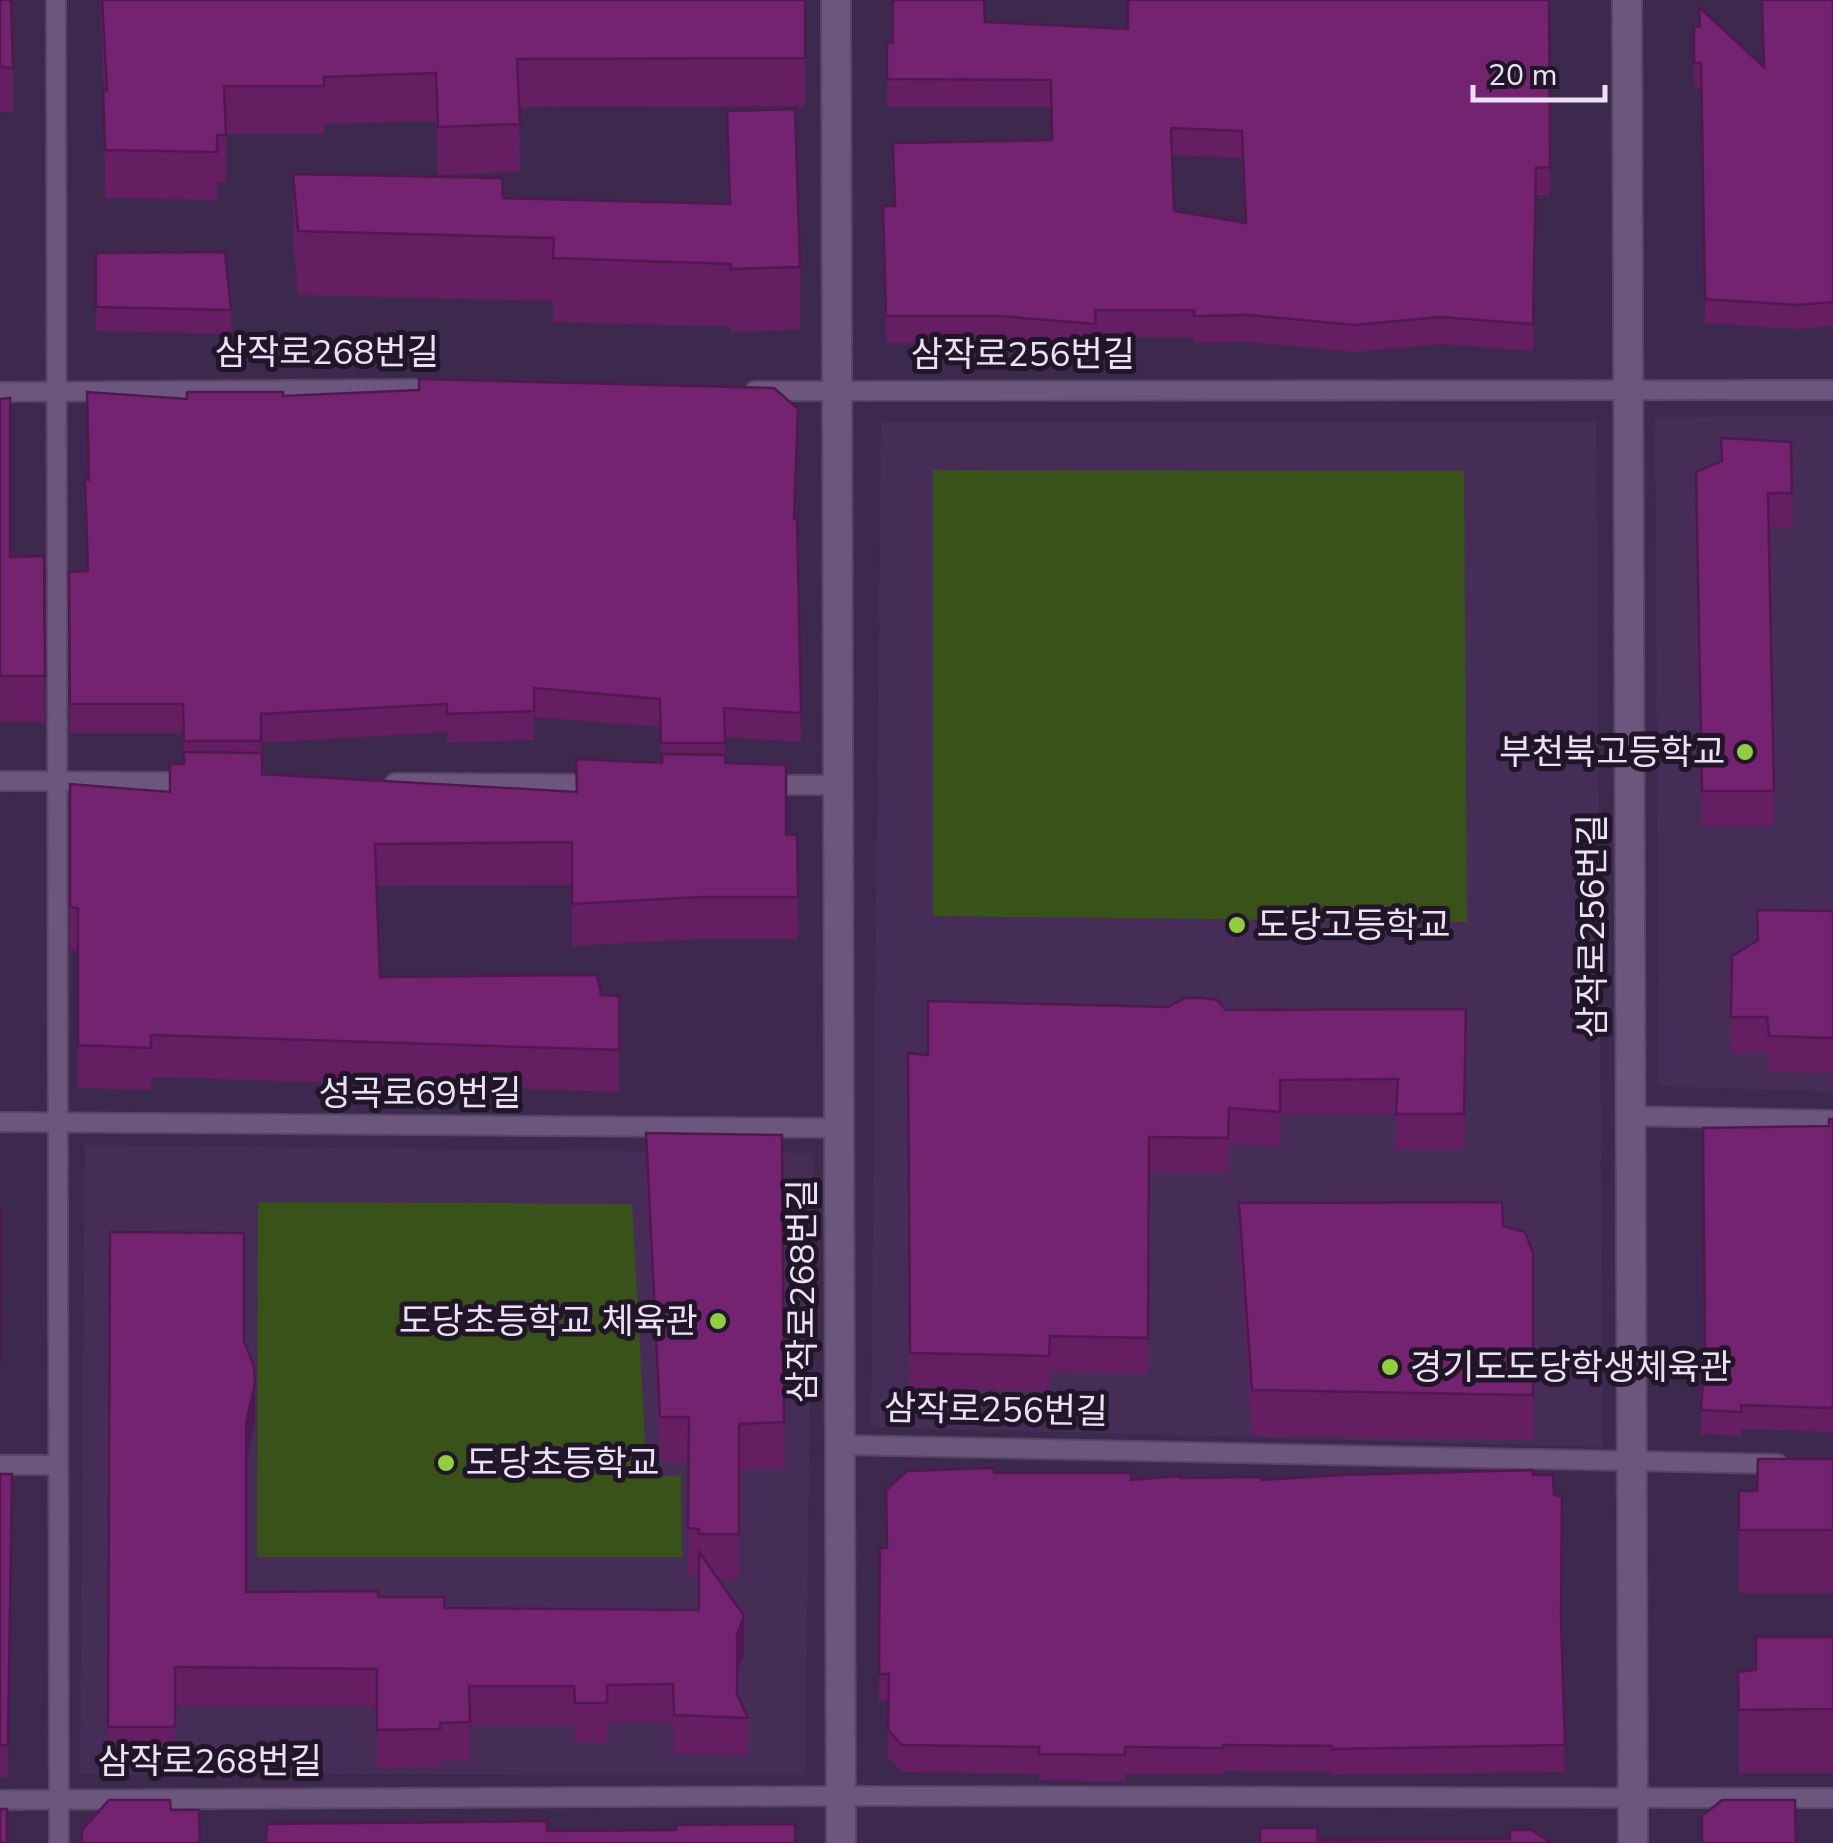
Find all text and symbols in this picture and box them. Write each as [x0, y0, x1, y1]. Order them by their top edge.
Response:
scale bar [1473, 40, 1606, 102]
text: 20 m [1488, 55, 1557, 96]
street label: 삼작로268번길 [215, 329, 439, 376]
street label: 삼작로256번길 [911, 331, 1135, 378]
place label: 부천북고등학교 [1500, 729, 1725, 776]
marker: 부천북고등학교 [1734, 741, 1756, 763]
street label: 삼작로256번길 [1569, 814, 1616, 1038]
place label: 도당고등학교 [1257, 902, 1450, 949]
marker: 도당고등학교 [1226, 914, 1248, 936]
street label: 성곡로69번길 [318, 1070, 522, 1117]
street label: 삼작로268번길 [779, 1179, 826, 1403]
place label: 도당초등학교 체육관 [399, 1298, 698, 1345]
marker: 도당초등학교 체육관 [707, 1310, 729, 1332]
place label: 경기도도당학생체육관 [1410, 1344, 1732, 1391]
marker: 경기도도당학생체육관 [1379, 1356, 1401, 1378]
street label: 삼작로256번길 [884, 1385, 1108, 1435]
place label: 도당초등학교 [466, 1440, 659, 1487]
marker: 도당초등학교 [435, 1452, 457, 1474]
street label: 삼작로268번길 [98, 1738, 322, 1785]

